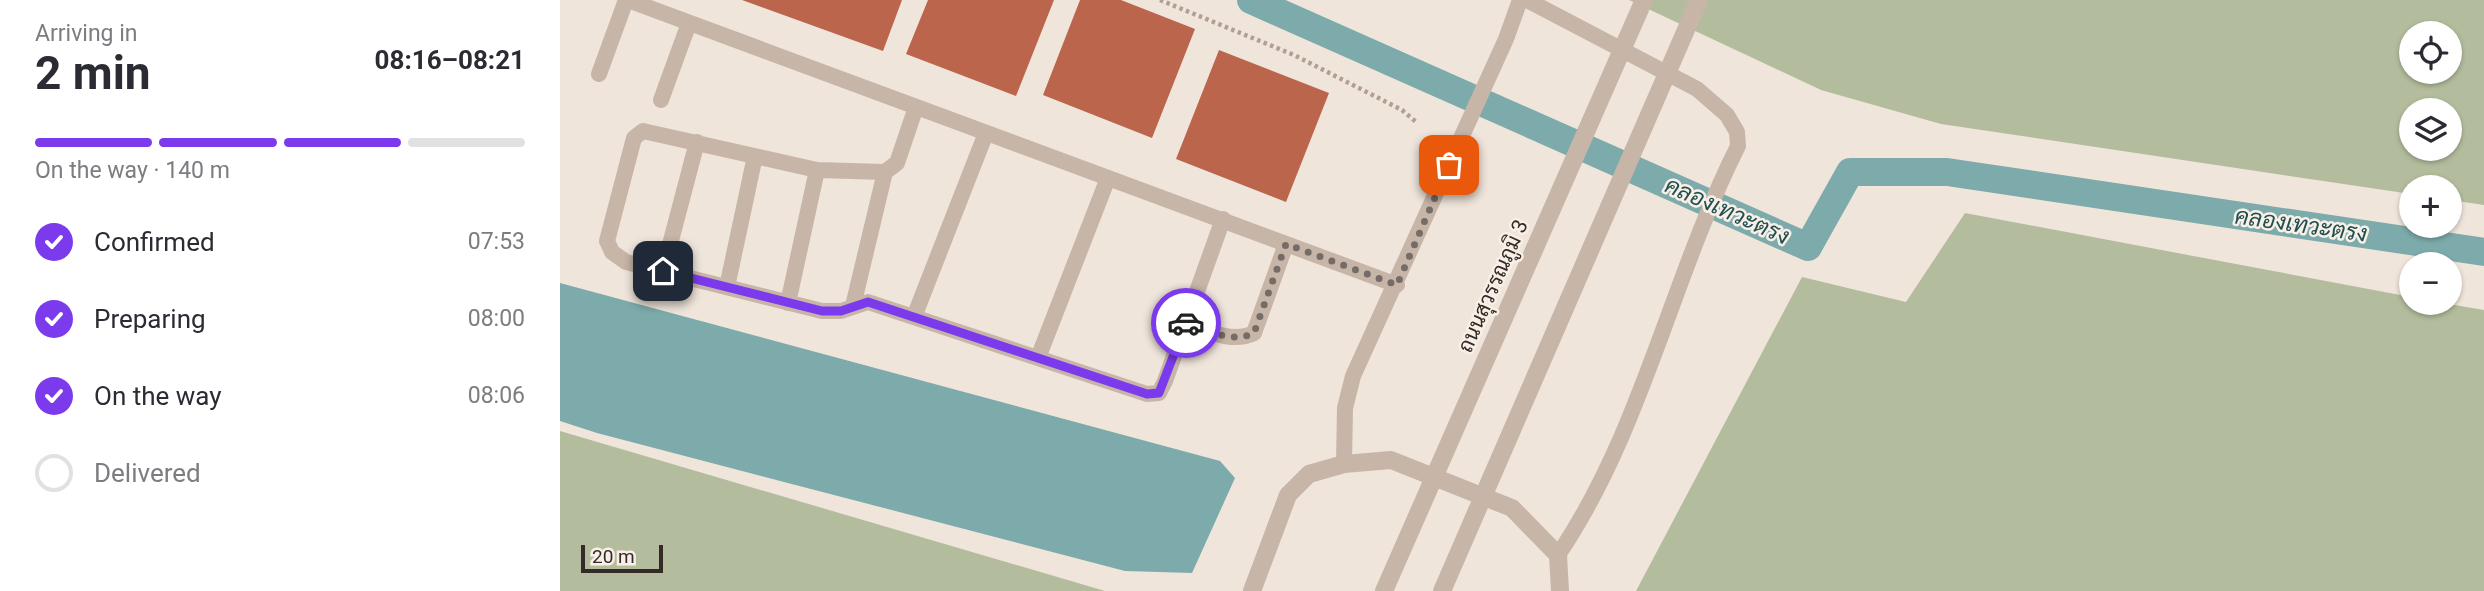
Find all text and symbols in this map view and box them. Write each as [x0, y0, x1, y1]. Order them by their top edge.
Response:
text: Arriving in [35, 20, 138, 47]
map controls [2399, 21, 2462, 315]
button: locate [2399, 21, 2462, 84]
text: 08:16–08:21 [375, 45, 525, 75]
text: 2 min [35, 46, 151, 100]
button: layers [2399, 98, 2462, 161]
pin [1419, 135, 1479, 195]
icon: bag [1430, 146, 1468, 184]
text: On the way · 140 m [35, 157, 230, 184]
water label: คลองเทวะตรง [1661, 172, 1793, 250]
button: + [2399, 175, 2462, 238]
water label: คลองเทวะตรง [2233, 202, 2369, 248]
street label: ถนนสุวรรณภูมิ 3 [1453, 216, 1536, 357]
icon: check [35, 223, 73, 261]
text: Confirmed [94, 227, 215, 257]
text: 07:53 [468, 228, 525, 255]
pin [633, 241, 693, 301]
icon: home [644, 252, 682, 290]
button: − [2399, 252, 2462, 315]
courier [1151, 288, 1221, 358]
icon: check [35, 300, 73, 338]
text: Preparing [94, 304, 206, 334]
icon: car [1167, 304, 1205, 342]
text: 08:00 [468, 305, 525, 332]
icon: check [35, 377, 73, 415]
text: On the way [94, 381, 222, 411]
text: 08:06 [468, 382, 525, 409]
text: Delivered [94, 458, 201, 488]
scale bar [581, 542, 663, 574]
text: 20 m [592, 545, 635, 568]

